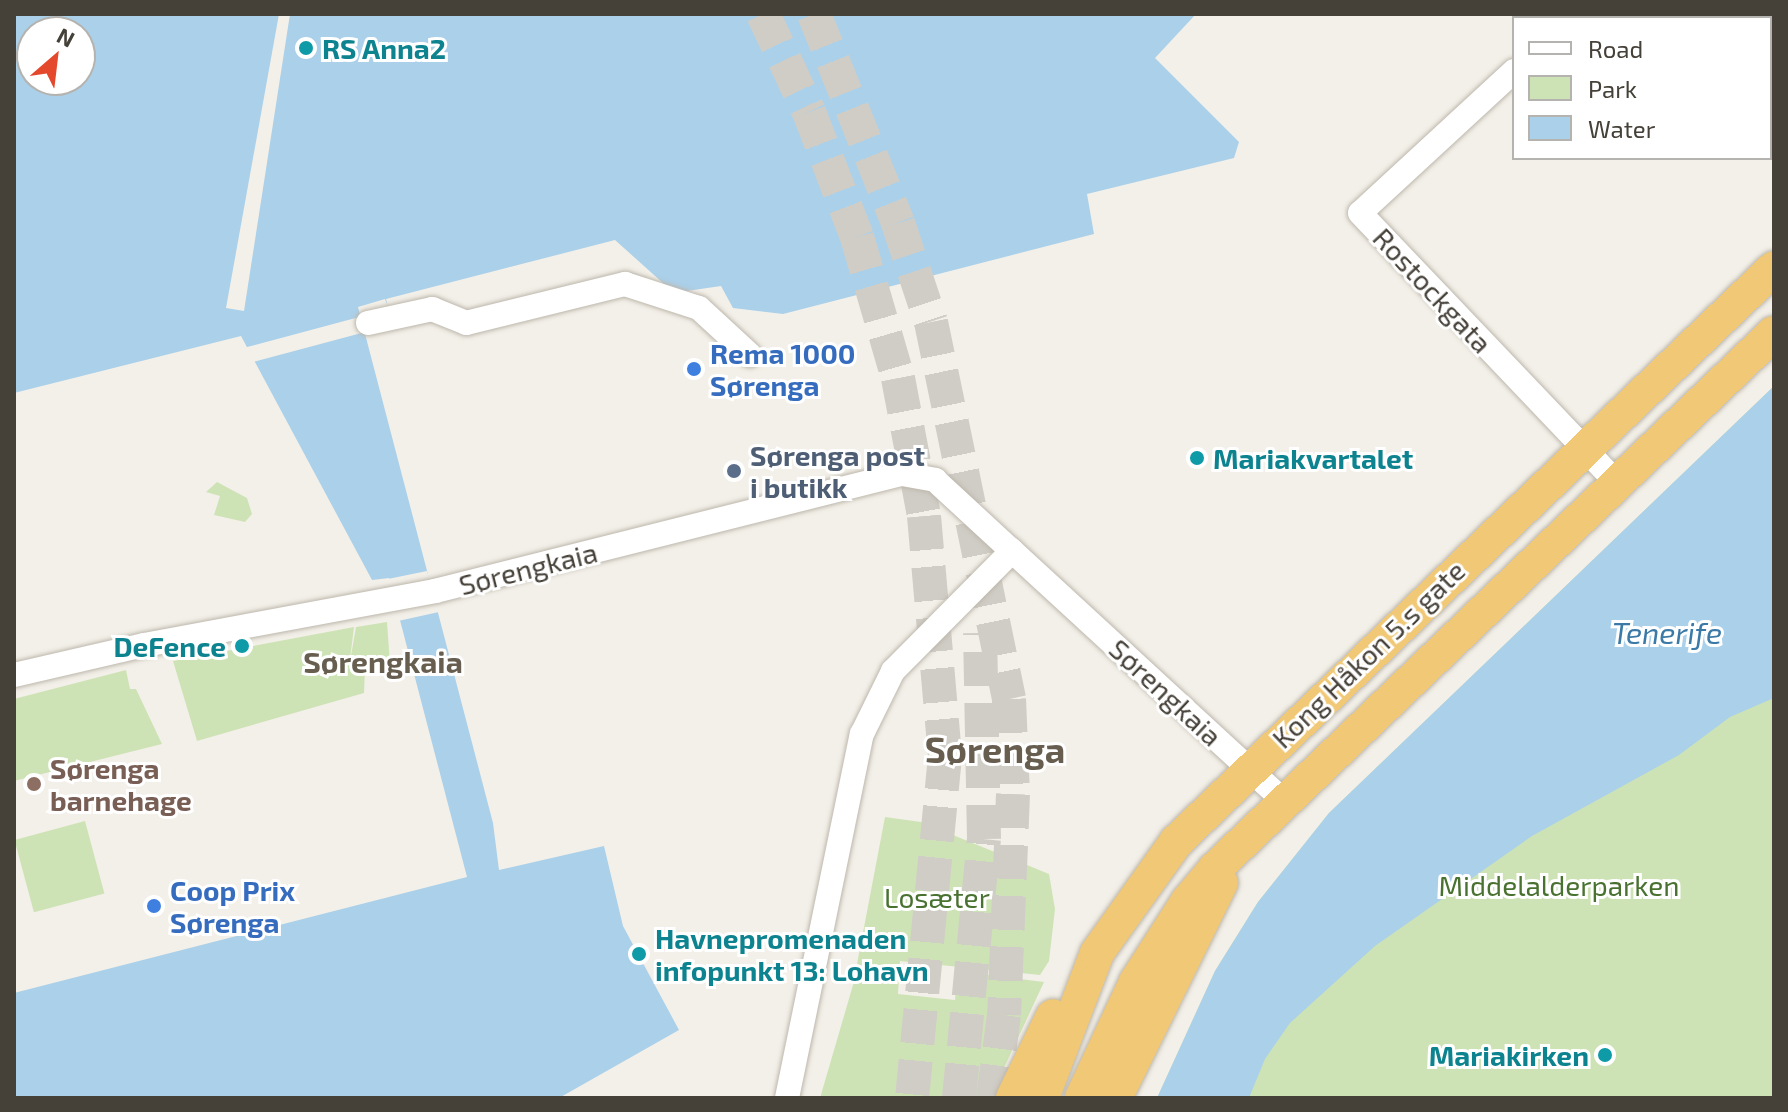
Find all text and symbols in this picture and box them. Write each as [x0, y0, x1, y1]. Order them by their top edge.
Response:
north arrow [16, 16, 96, 96]
legend [1512, 16, 1772, 160]
text: N [53, 21, 79, 52]
place label: RS Anna2 [322, 31, 447, 65]
text: Road [1588, 34, 1643, 63]
marker: RS Anna2 [297, 39, 315, 57]
text: Park [1588, 74, 1637, 103]
text: Water [1588, 114, 1655, 143]
street label: Rostockgata [1367, 221, 1499, 359]
place label: Rema 1000 Sørenga [710, 336, 856, 402]
marker: Rema 1000 Sørenga [685, 360, 703, 378]
place label: Sørenga post i butikk [750, 438, 925, 504]
place label: Mariakvartalet [1213, 441, 1413, 475]
marker: Mariakvartalet [1188, 449, 1206, 467]
marker: Sørenga post i butikk [725, 462, 743, 480]
street label: Sørengkaia [455, 535, 601, 601]
street label: Kong Håkon 5.s gate [1265, 553, 1471, 755]
water label: Tenerife [1612, 614, 1722, 650]
place label: DeFence [113, 629, 226, 663]
street label: Sørengkaia [1103, 632, 1229, 752]
marker: DeFence [233, 637, 251, 655]
district label: Sørengkaia [303, 643, 463, 679]
district label: Sørenga [925, 727, 1065, 771]
place label: Sørenga barnehage [50, 751, 192, 817]
marker: Sørenga barnehage [25, 775, 43, 793]
park label: Middelalderparken [1439, 868, 1679, 902]
place label: Coop Prix Sørenga [170, 873, 295, 939]
park label: Losæter [884, 880, 990, 914]
marker: Coop Prix Sørenga [145, 897, 163, 915]
place label: Havnepromenaden infopunkt 13: Lohavn [655, 921, 929, 987]
marker: Havnepromenaden infopunkt 13: Lohavn [630, 945, 648, 963]
place label: Mariakirken [1429, 1038, 1589, 1072]
marker: Mariakirken [1596, 1046, 1614, 1064]

